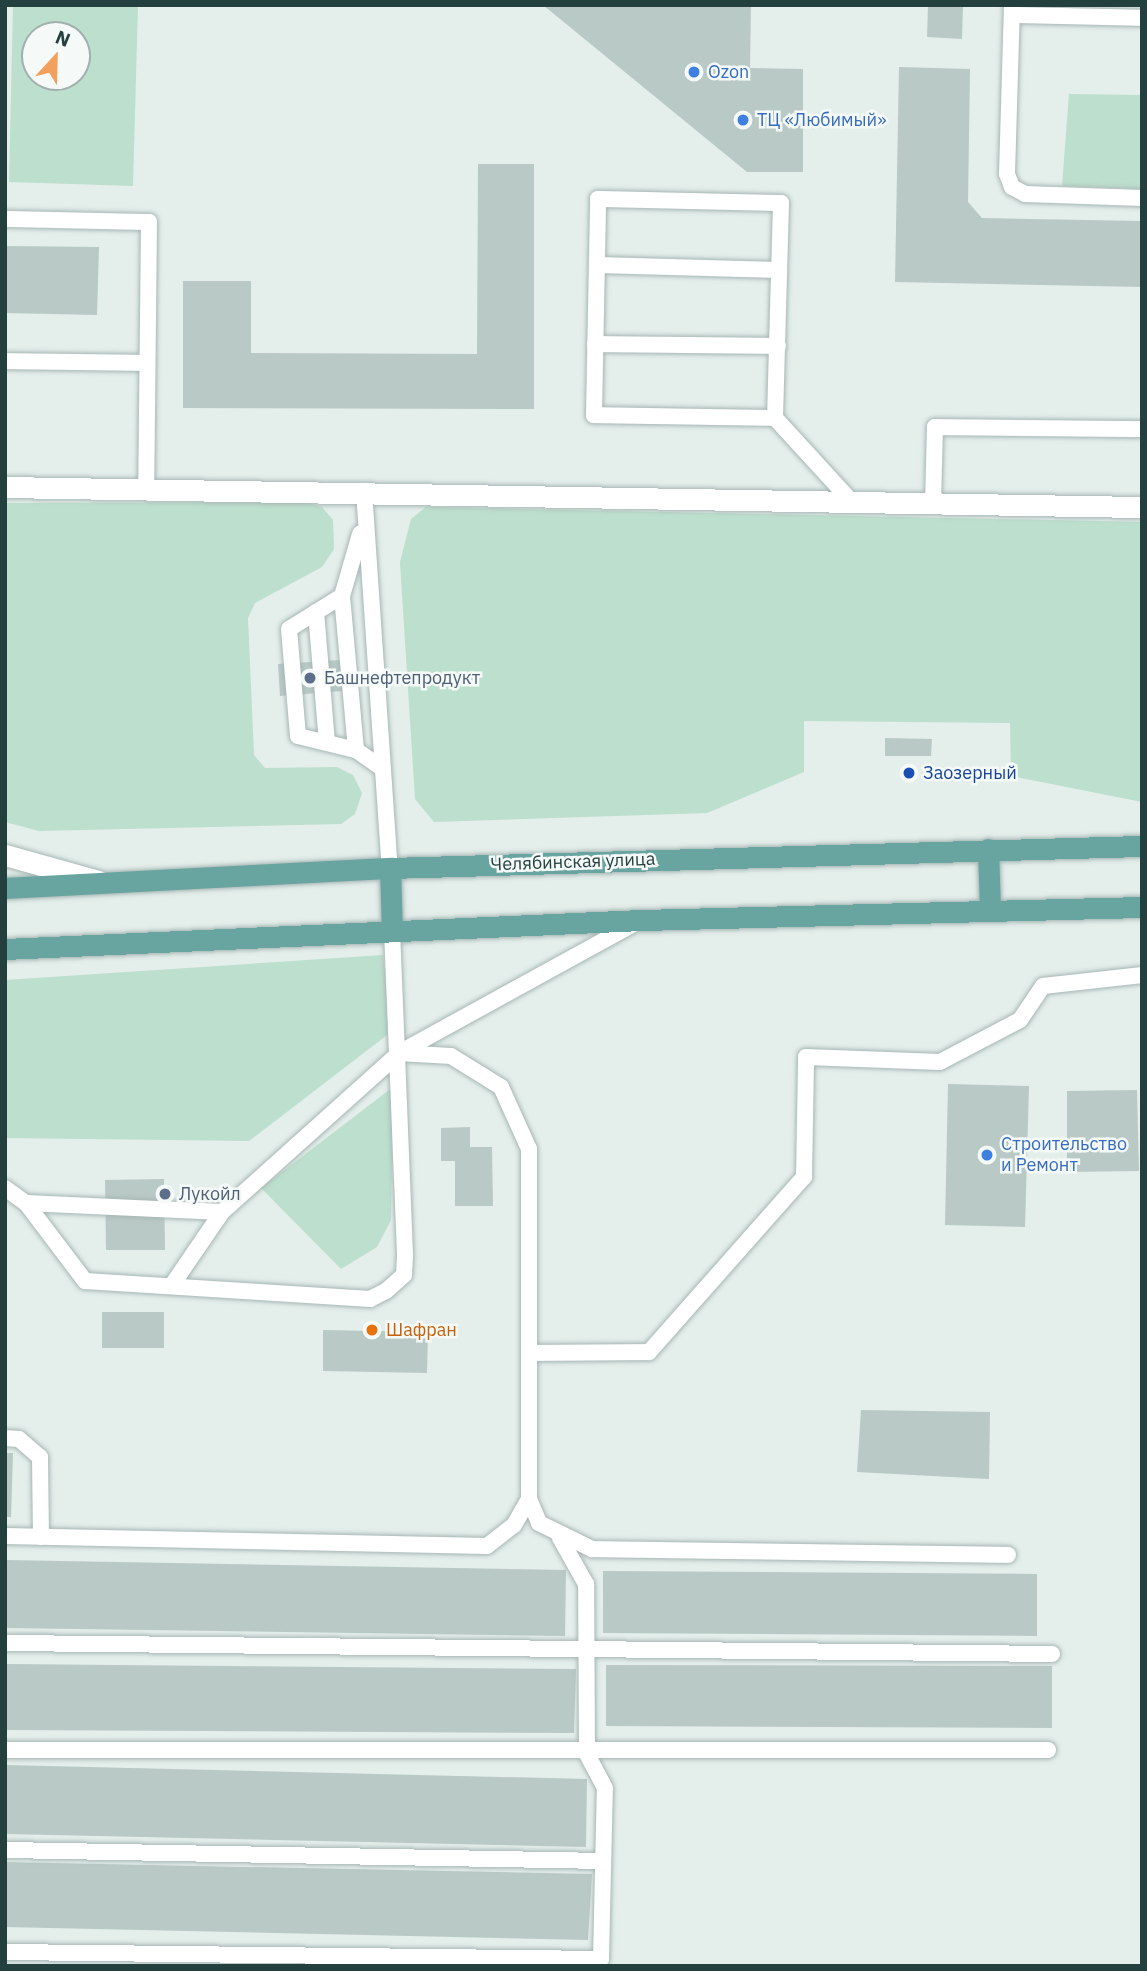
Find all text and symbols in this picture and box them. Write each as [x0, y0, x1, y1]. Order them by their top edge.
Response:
north arrow [21, 21, 91, 91]
text: N [52, 25, 74, 52]
place label: Ozon [708, 61, 749, 83]
marker: Ozon [686, 64, 702, 80]
place label: ТЦ «Любимый» [757, 109, 886, 131]
marker: ТЦ «Любимый» [735, 112, 751, 128]
place label: Башнефтепродукт [324, 667, 480, 689]
marker: Башнефтепродукт [302, 670, 318, 686]
place label: Заозерный [923, 762, 1017, 784]
marker: Заозерный [901, 765, 917, 781]
street label: Челябинская улица [490, 848, 656, 876]
place label: Строительство и Ремонт [1001, 1134, 1127, 1176]
marker: Строительство и Ремонт [979, 1147, 995, 1163]
place label: Лукойл [179, 1183, 241, 1205]
marker: Лукойл [157, 1186, 173, 1202]
place label: Шафран [386, 1319, 457, 1341]
marker: Шафран [364, 1322, 380, 1338]

